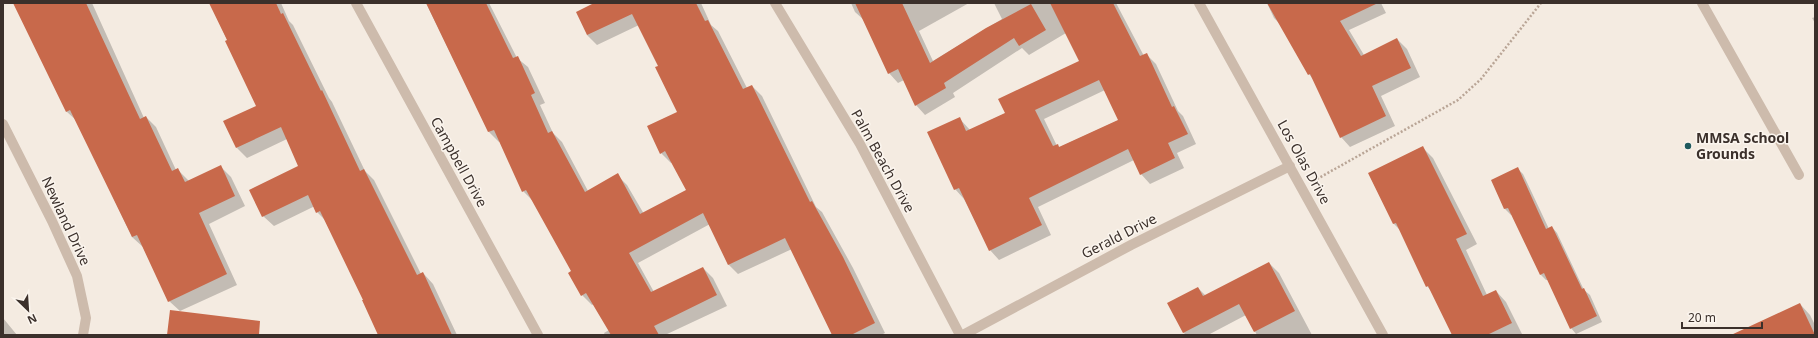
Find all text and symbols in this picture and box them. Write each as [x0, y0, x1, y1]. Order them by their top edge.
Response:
street label: Palm Beach Drive [847, 106, 920, 216]
street label: Campbell Drive [427, 113, 492, 210]
street label: Los Olas Drive [1273, 116, 1335, 207]
place label: MMSA School Grounds [1696, 128, 1789, 163]
marker: MMSA School Grounds [1683, 141, 1693, 151]
street label: Newland Drive [38, 173, 95, 269]
street label: Gerald Drive [1078, 208, 1160, 263]
north arrow [8, 290, 48, 330]
scale bar [1682, 304, 1762, 330]
text: 20 m [1688, 309, 1716, 326]
text: N [25, 311, 40, 328]

